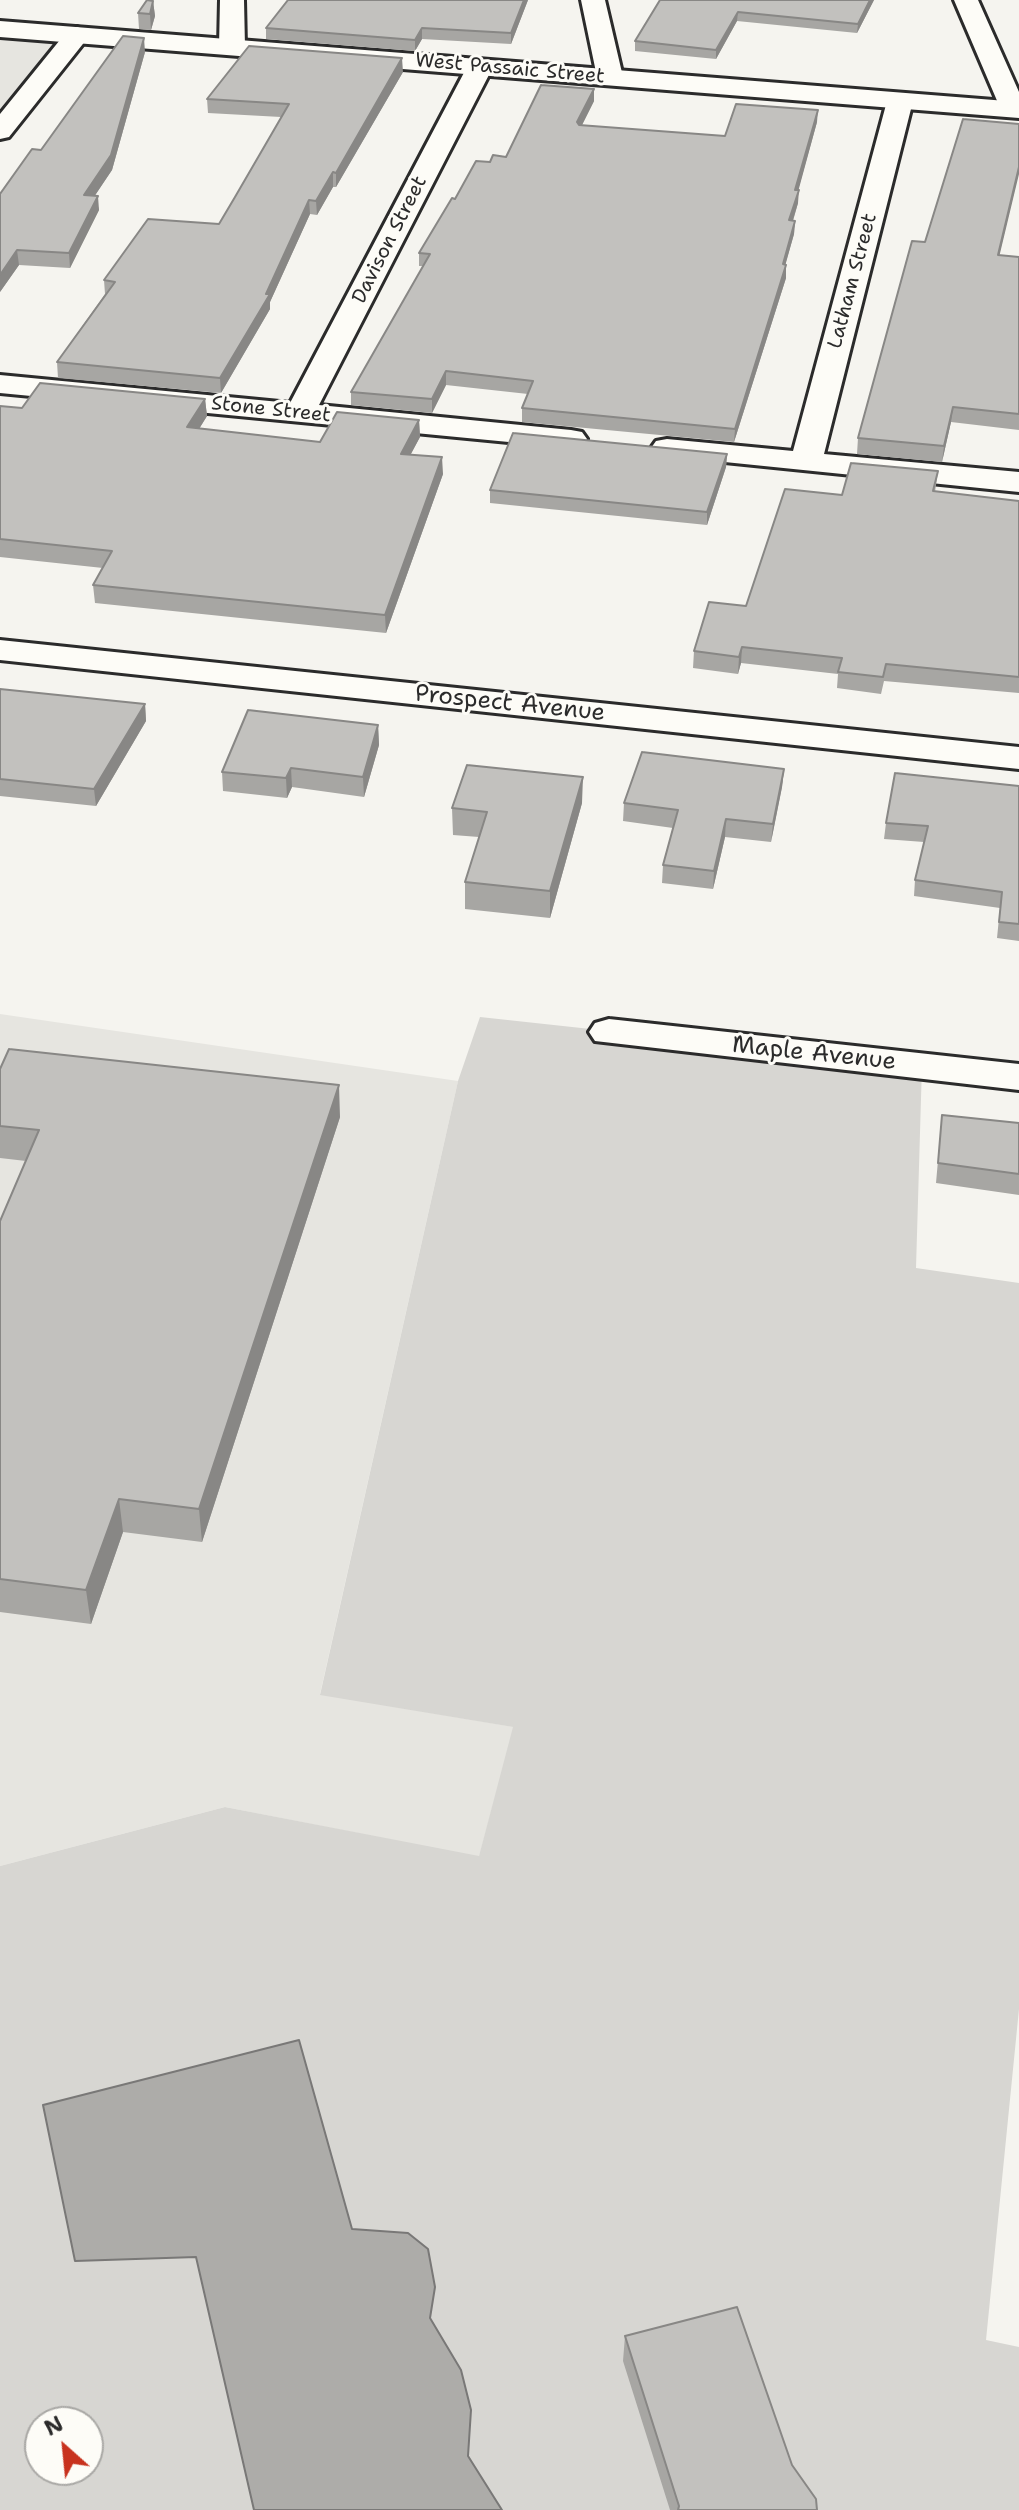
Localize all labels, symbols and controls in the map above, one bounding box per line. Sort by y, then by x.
street label: West Passaic Street [414,49,606,89]
street label: Davison Street [348,172,432,308]
street label: Latham Street [823,211,883,351]
street label: Stone Street [210,392,332,428]
street label: Prospect Avenue [414,680,606,728]
street label: Maple Avenue [731,1031,897,1077]
north arrow [24,2406,104,2486]
text: N [39,2409,68,2443]

